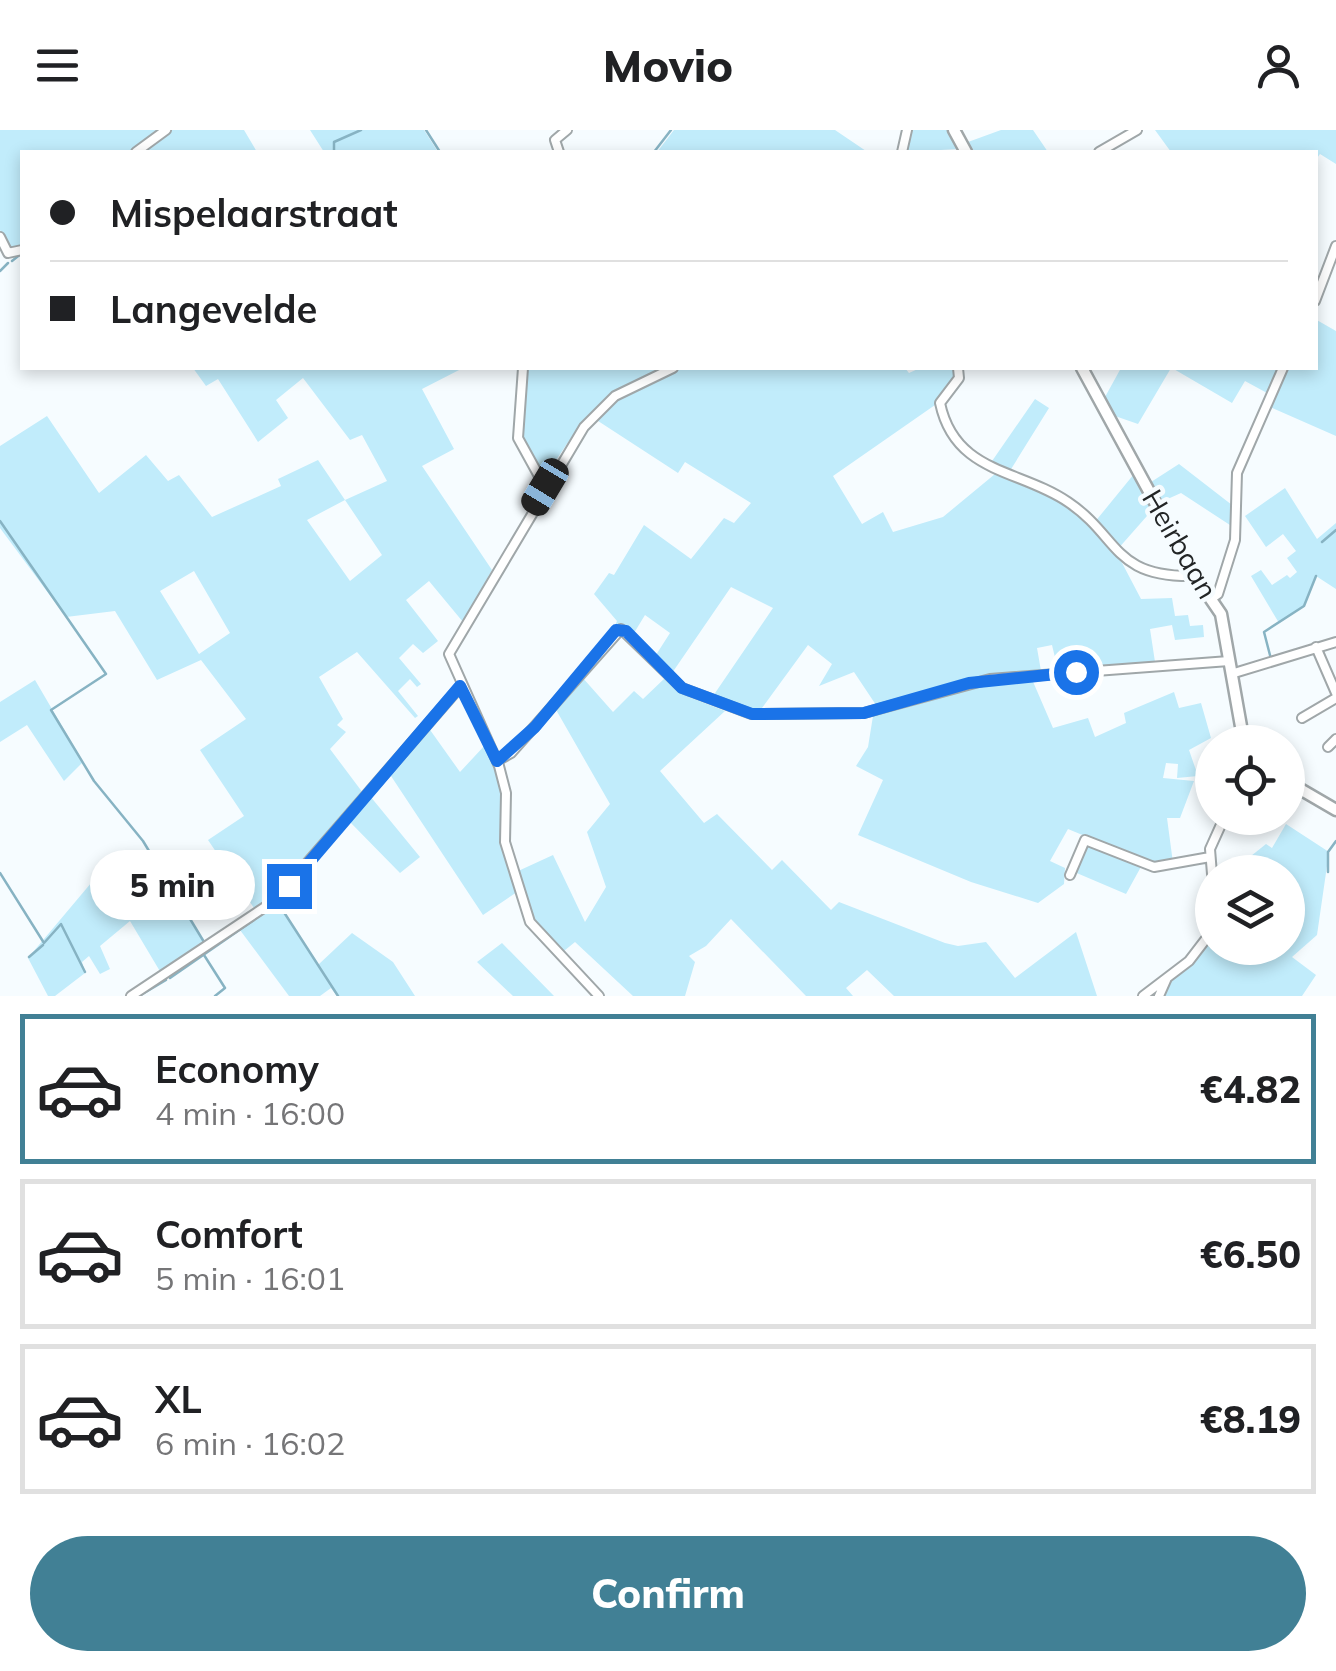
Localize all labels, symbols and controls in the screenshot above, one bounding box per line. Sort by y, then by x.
text: Movio [603,37,733,93]
icon: menu [30,38,85,93]
icon: person [1251,38,1306,93]
text: Mispelaarstraat [110,189,398,237]
text: Langevelde [110,285,317,333]
car [517,454,573,520]
street label: Heirbaan [1135,483,1226,605]
route start [1054,650,1099,695]
map controls [1195,725,1305,965]
button: locate [1195,725,1305,835]
callout: 5 min [89,851,254,921]
button: layers [1195,855,1305,965]
route end [267,864,312,909]
text: 5 min [130,865,215,905]
icon: car [35,1044,125,1134]
text: Economy [155,1045,319,1093]
text: €4.82 [1200,1065,1301,1113]
text: 4 min · 16:00 [155,1093,345,1133]
icon: car [35,1209,125,1299]
text: Comfort [155,1210,303,1258]
text: €6.50 [1200,1230,1301,1278]
text: 5 min · 16:01 [155,1258,345,1298]
icon: car [35,1374,125,1464]
text: XL [155,1375,202,1423]
text: €8.19 [1200,1395,1301,1443]
text: 6 min · 16:02 [155,1423,345,1463]
button: Confirm [30,1536,1306,1651]

